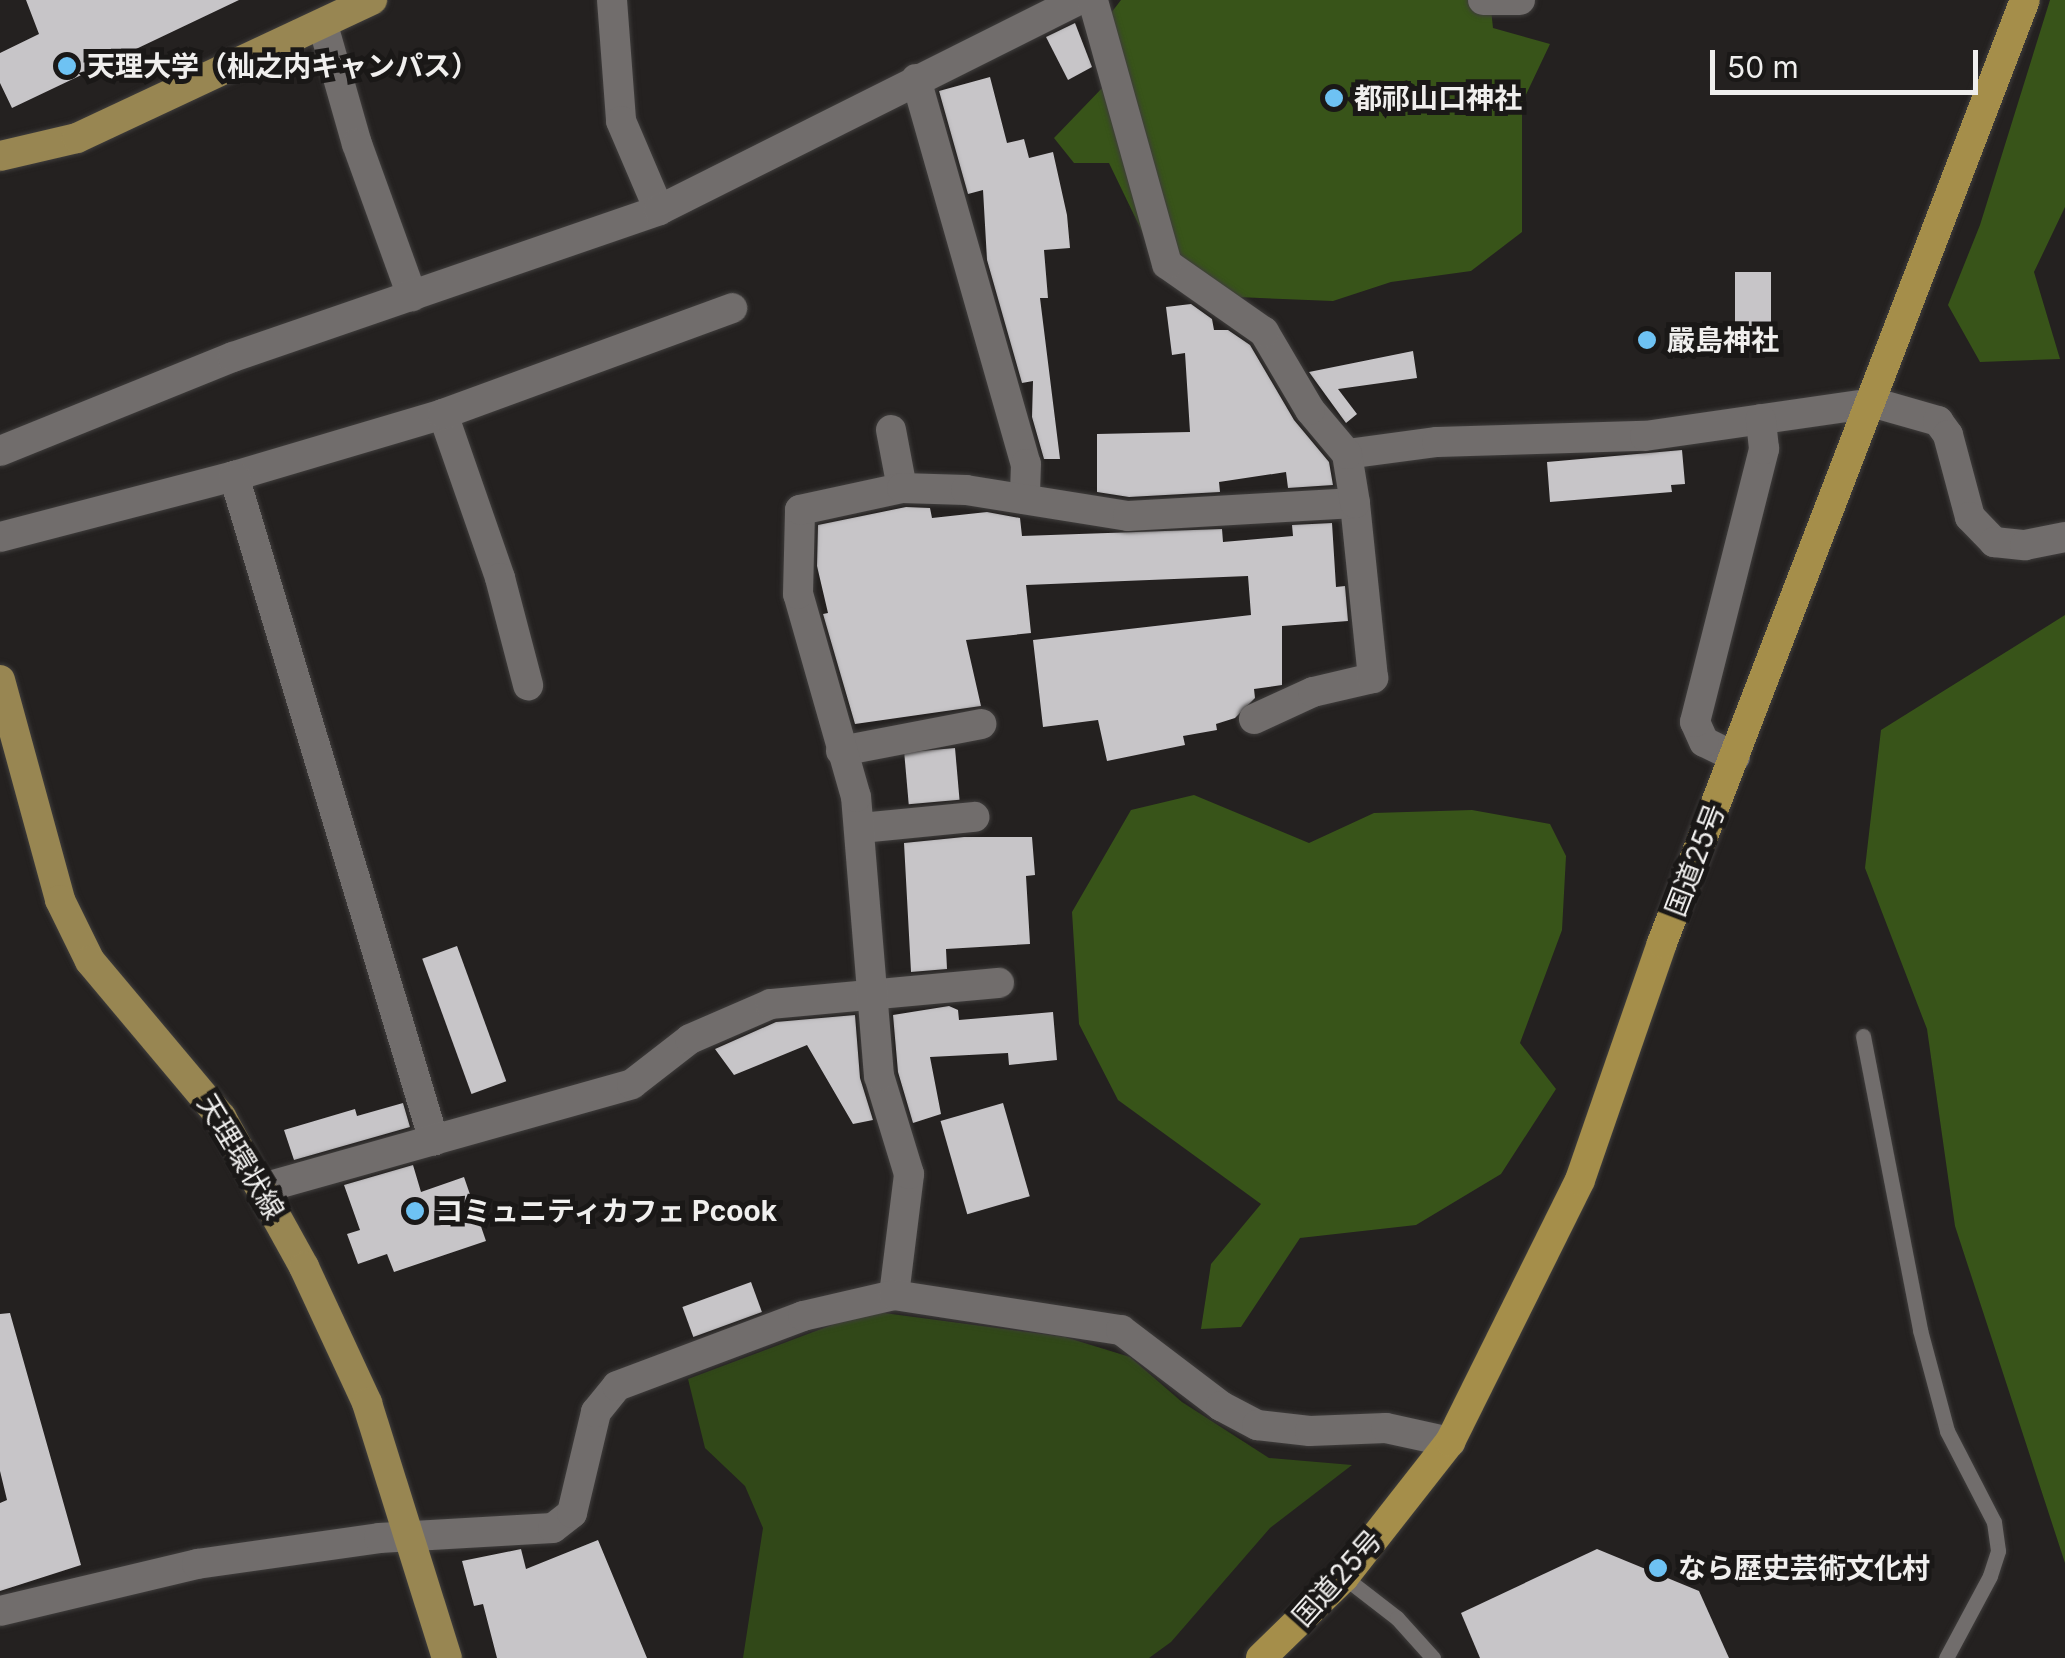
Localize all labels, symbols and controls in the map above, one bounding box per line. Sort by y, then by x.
scale bar [1715,30,1982,92]
place label: 天理大学（杣之内キャンパス） [87,49,479,83]
text: 50 m [1727,49,1799,85]
marker: 天理大学（杣之内キャンパス） [56,55,78,77]
place label: 都祁山口神社 [1354,81,1522,115]
marker: 都祁山口神社 [1323,87,1345,109]
place label: 嚴島神社 [1667,323,1779,357]
marker: 嚴島神社 [1636,329,1658,351]
street label: 国道25号 [1658,799,1732,921]
street label: 天理環状線 [191,1088,291,1226]
place label: コミュニティカフェ Pcook [435,1194,779,1228]
marker: コミュニティカフェ Pcook [404,1200,426,1222]
street label: 国道25号 [1285,1523,1389,1633]
place label: なら歴史芸術文化村 [1678,1551,1930,1585]
marker: なら歴史芸術文化村 [1647,1557,1669,1579]

